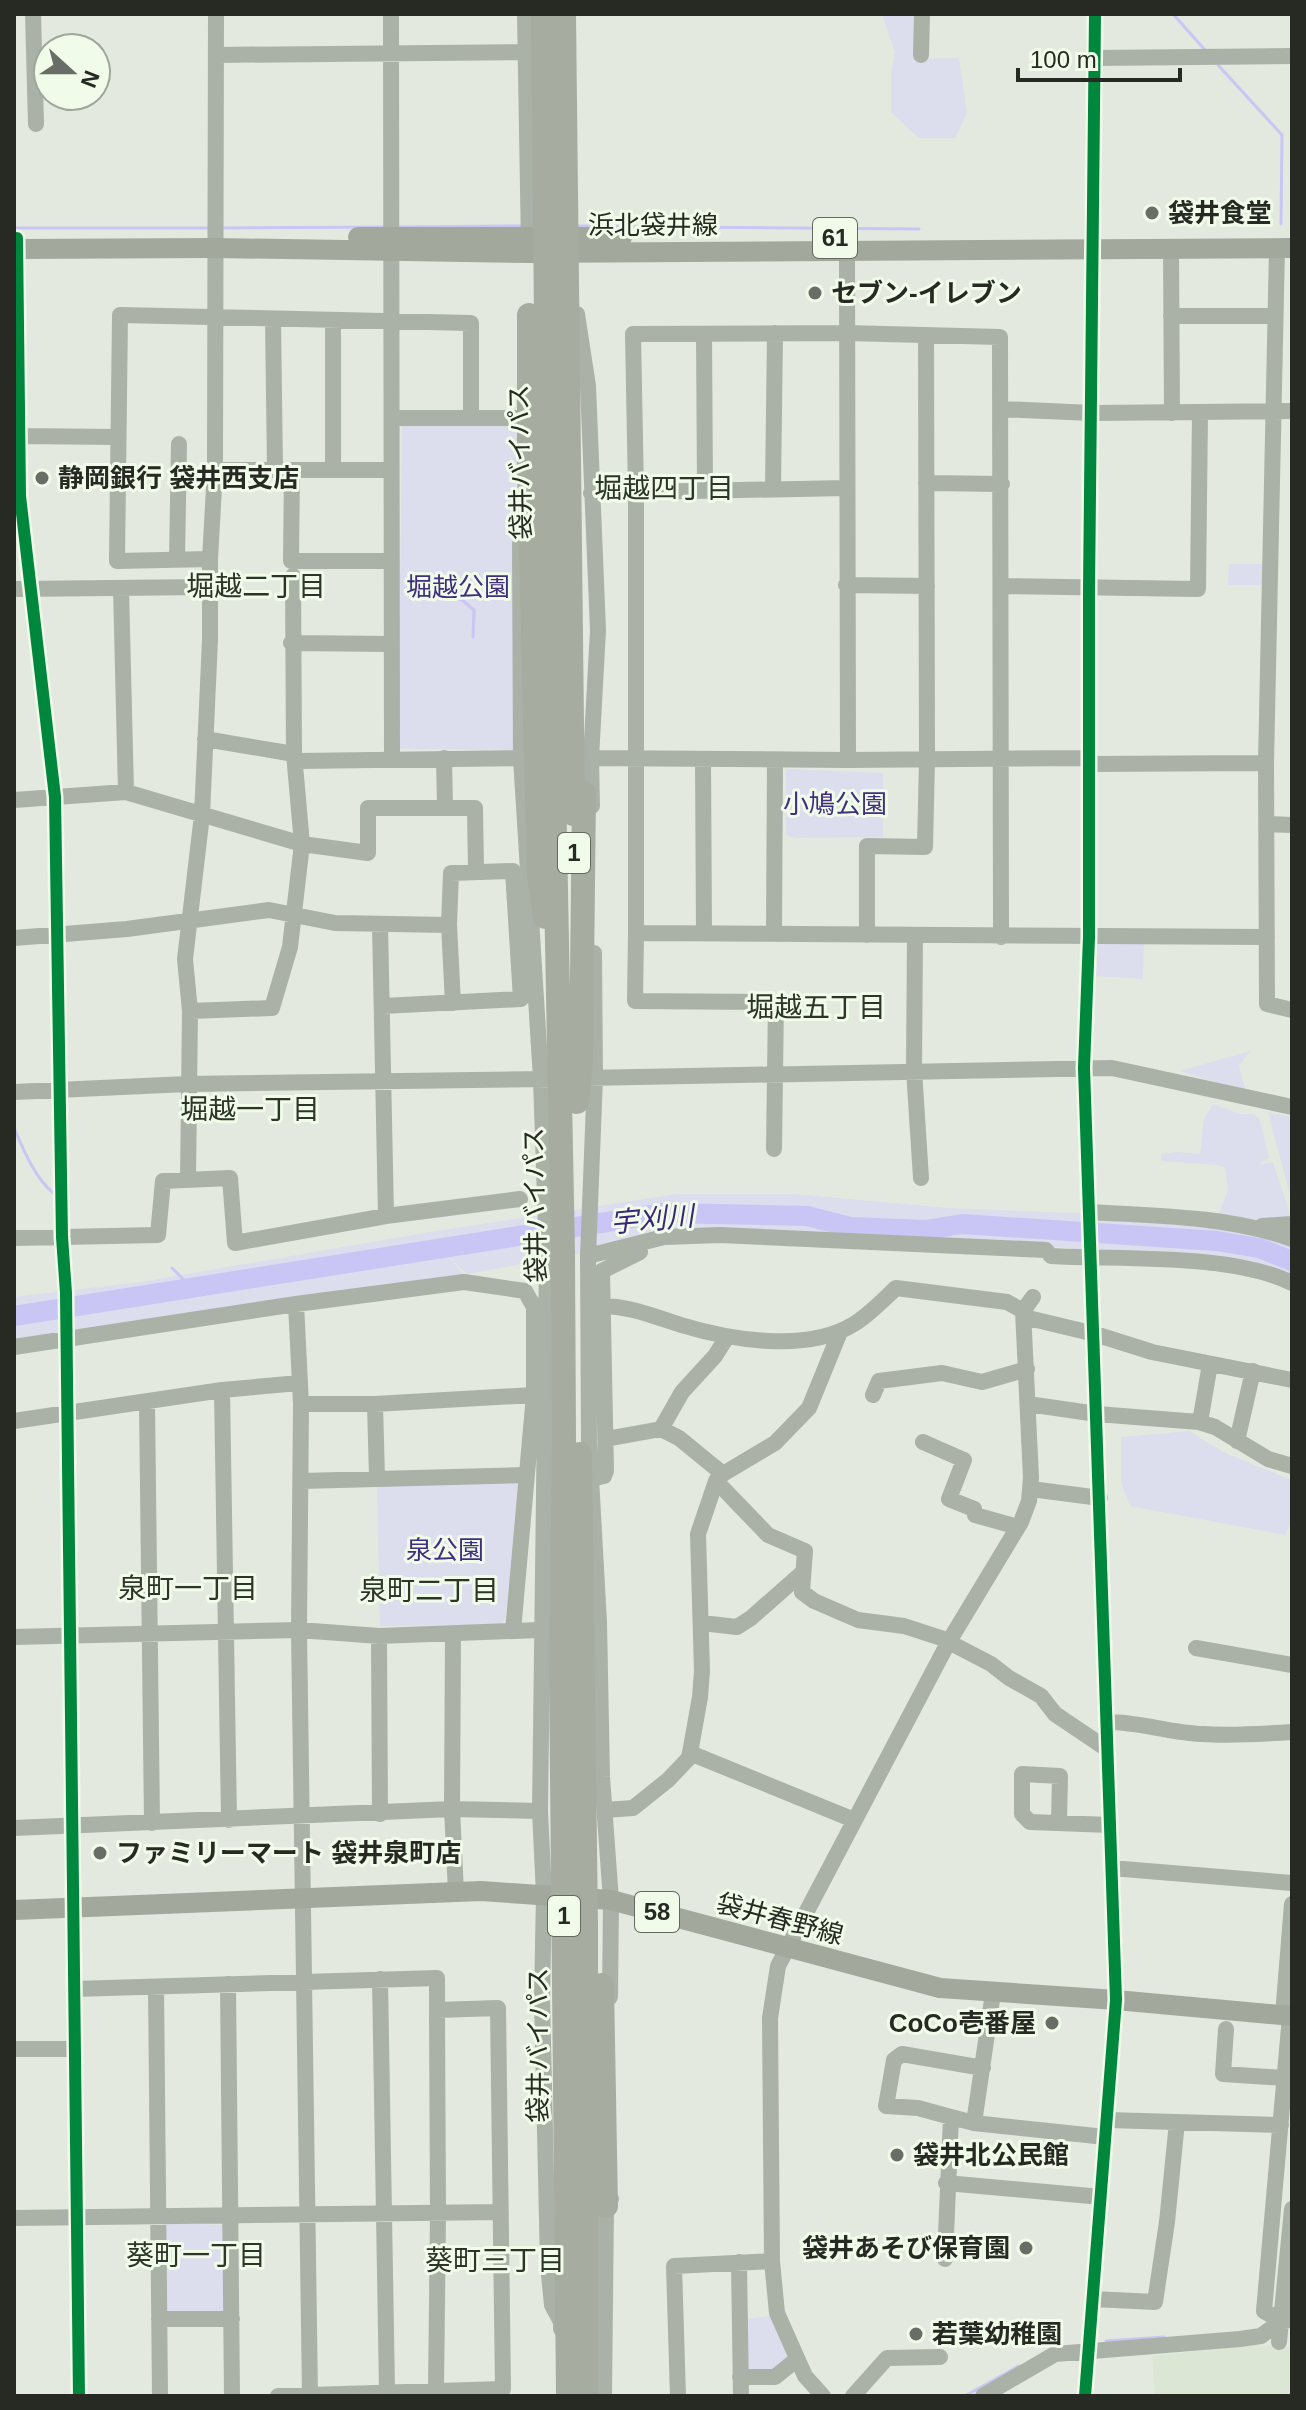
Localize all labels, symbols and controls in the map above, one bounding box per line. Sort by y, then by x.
north arrow [32,32,112,112]
scale bar [1018,32,1180,82]
text: 100 m [1030,46,1097,73]
text: N [76,67,105,91]
place label: 袋井食堂 [1168,198,1272,228]
marker: 袋井食堂 [1143,204,1161,222]
street label: 浜北袋井線 [588,210,718,240]
road number: 61 [813,218,857,258]
place label: セブン-イレブン [831,278,1022,308]
marker: セブン-イレブン [806,284,824,302]
street label: 袋井バイパス [504,384,536,540]
place label: 静岡銀行 袋井西支店 [58,463,299,493]
marker: 静岡銀行 袋井西支店 [33,469,51,487]
district label: 堀越四丁目 [594,473,734,504]
district label: 堀越二丁目 [186,571,326,602]
park label: 堀越公園 [406,572,510,602]
park label: 小鳩公園 [783,789,887,819]
road number: 1 [558,833,590,873]
district label: 堀越五丁目 [746,992,886,1023]
district label: 堀越一丁目 [180,1094,320,1125]
street label: 袋井バイパス [519,1127,551,1283]
water label: 宇刈川 [609,1200,698,1239]
park label: 泉公園 [406,1535,484,1565]
district label: 泉町一丁目 [118,1573,258,1604]
district label: 泉町二丁目 [359,1575,499,1606]
place label: ファミリーマート 袋井泉町店 [116,1838,461,1868]
marker: ファミリーマート 袋井泉町店 [91,1844,109,1862]
street label: 袋井春野線 [713,1888,847,1950]
road number: 58 [635,1892,679,1932]
road number: 1 [548,1896,580,1936]
street label: 袋井バイパス [523,1967,553,2123]
place label: CoCo壱番屋 [889,2008,1036,2038]
marker: CoCo壱番屋 [1043,2014,1061,2032]
place label: 袋井北公民館 [913,2140,1069,2170]
marker: 袋井北公民館 [888,2146,906,2164]
place label: 袋井あそび保育園 [802,2233,1010,2263]
marker: 袋井あそび保育園 [1017,2239,1035,2257]
district label: 葵町一丁目 [126,2240,266,2271]
district label: 葵町三丁目 [425,2245,565,2276]
place label: 若葉幼稚園 [932,2319,1062,2349]
marker: 若葉幼稚園 [907,2325,925,2343]

